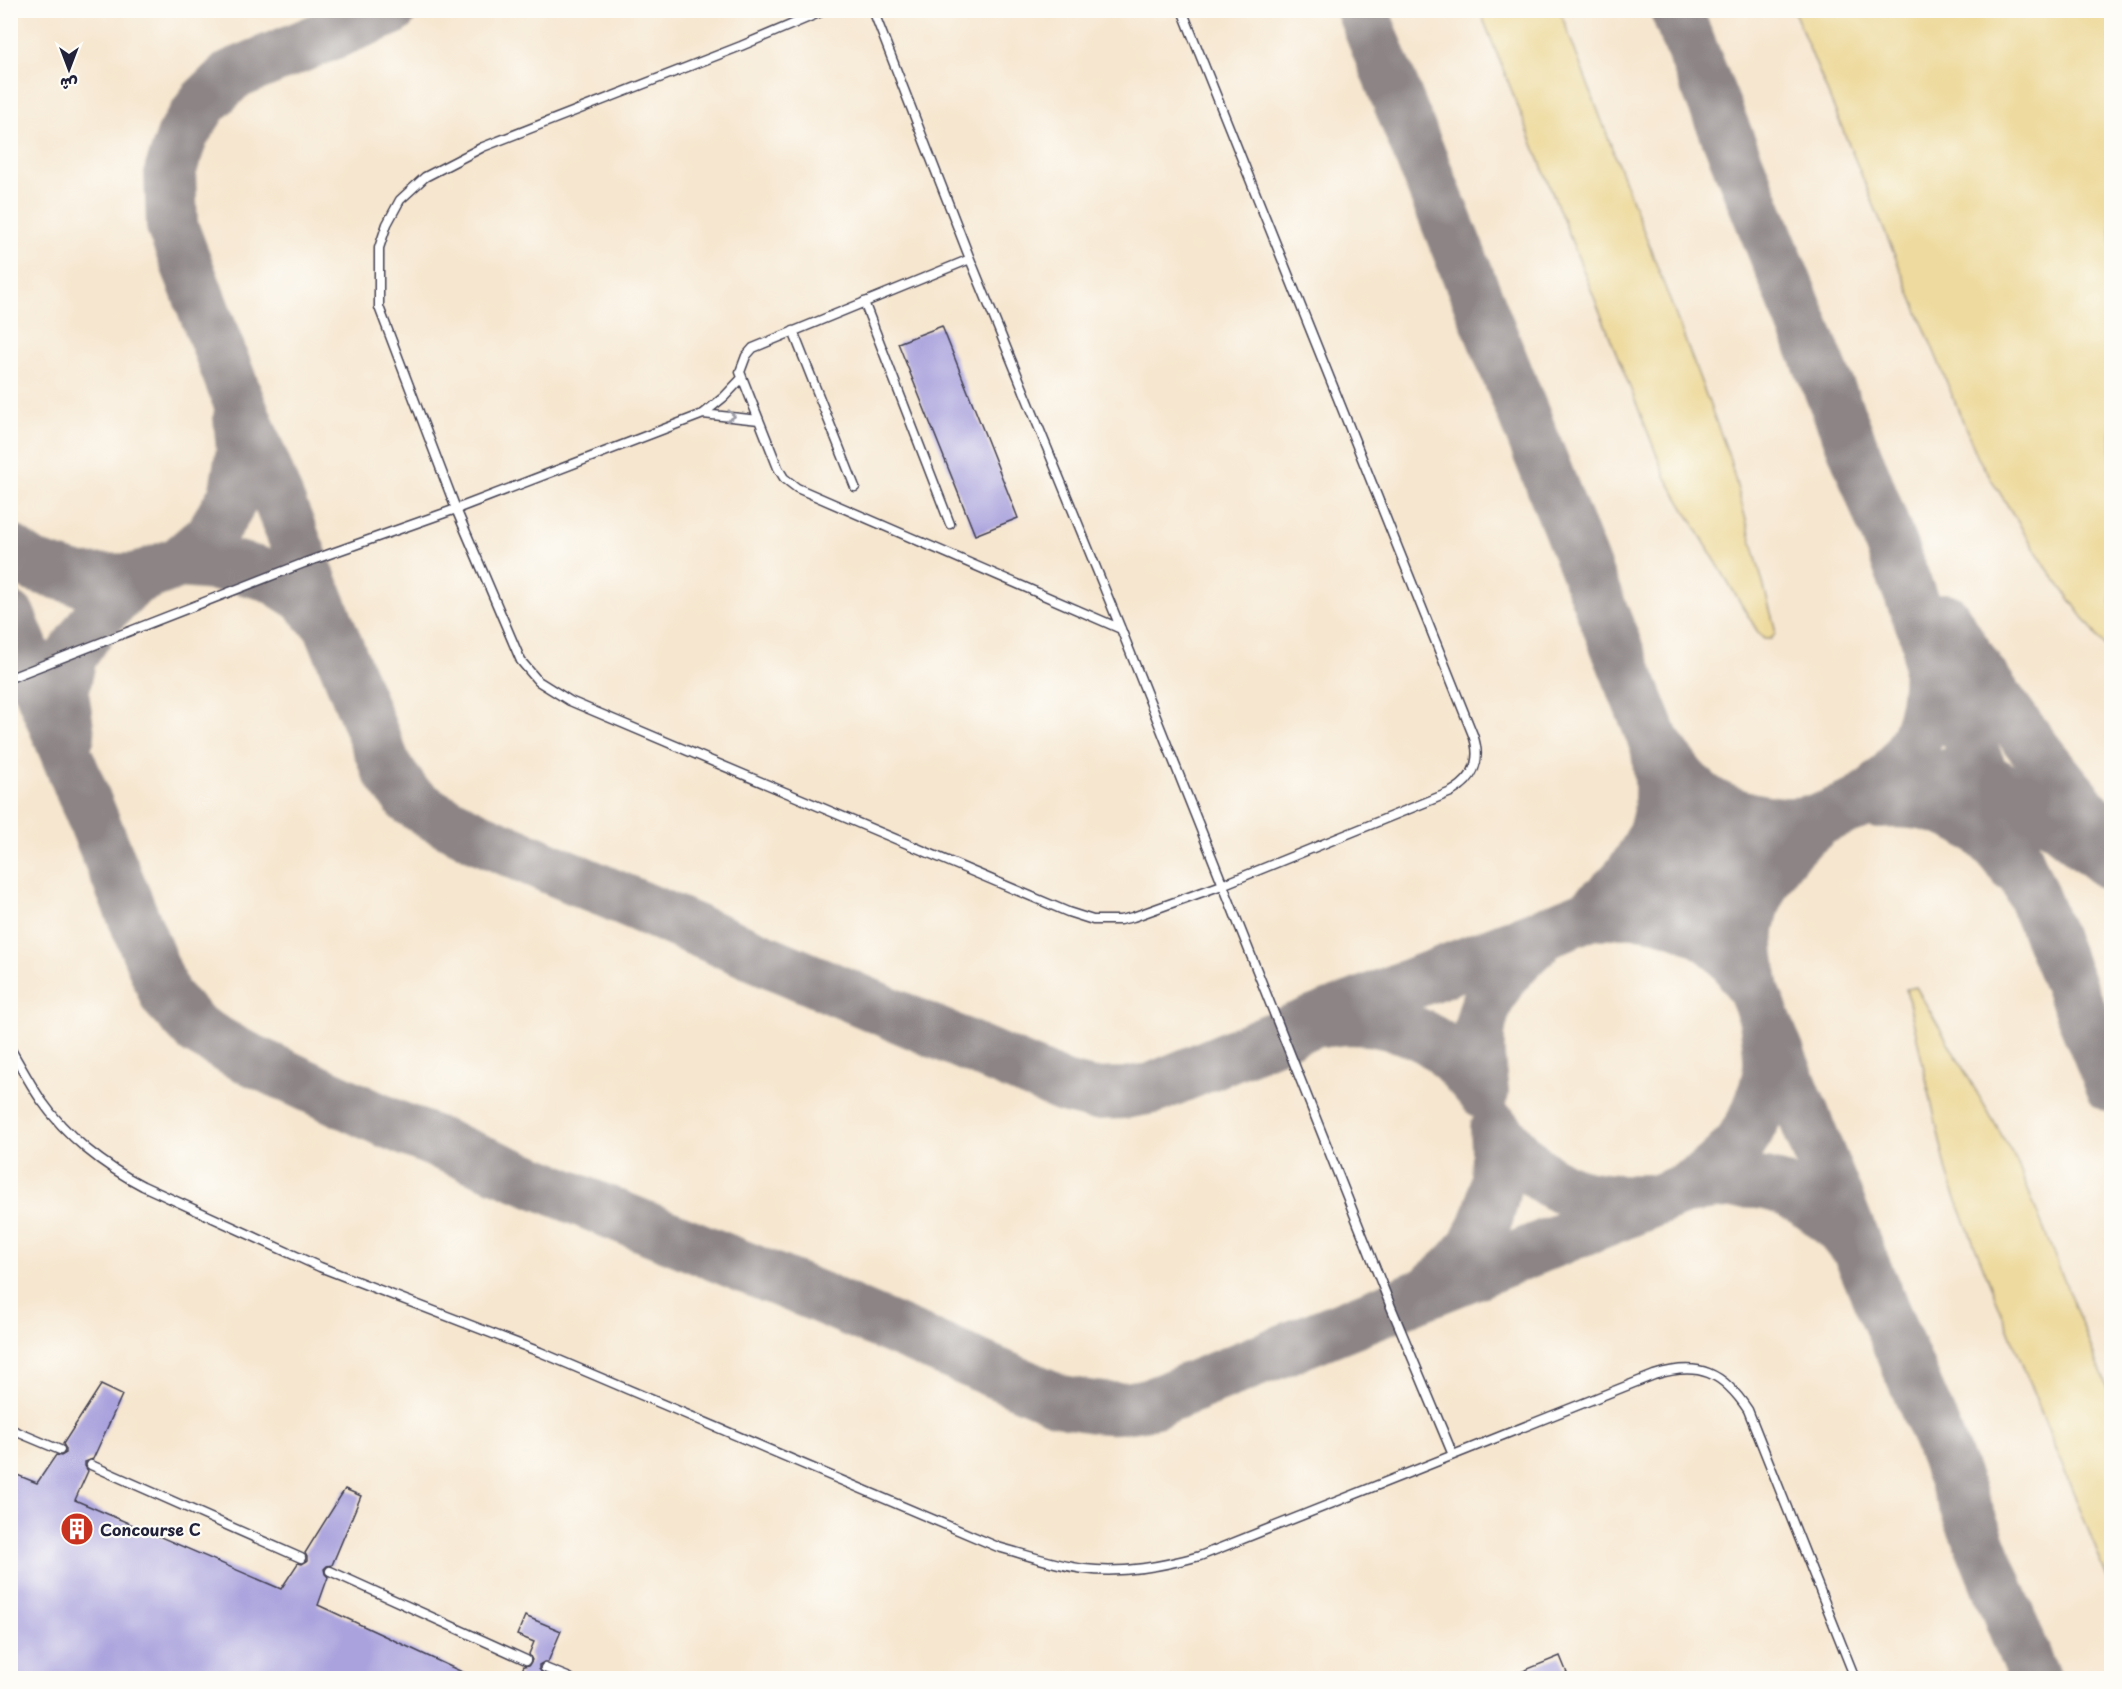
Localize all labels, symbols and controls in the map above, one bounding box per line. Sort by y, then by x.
north arrow [39,39,99,99]
text: ش [60,73,78,97]
one-way arrow [726,409,736,421]
building icon: Concourse C [59,1511,95,1547]
place label: Concourse C [100,1517,201,1541]

